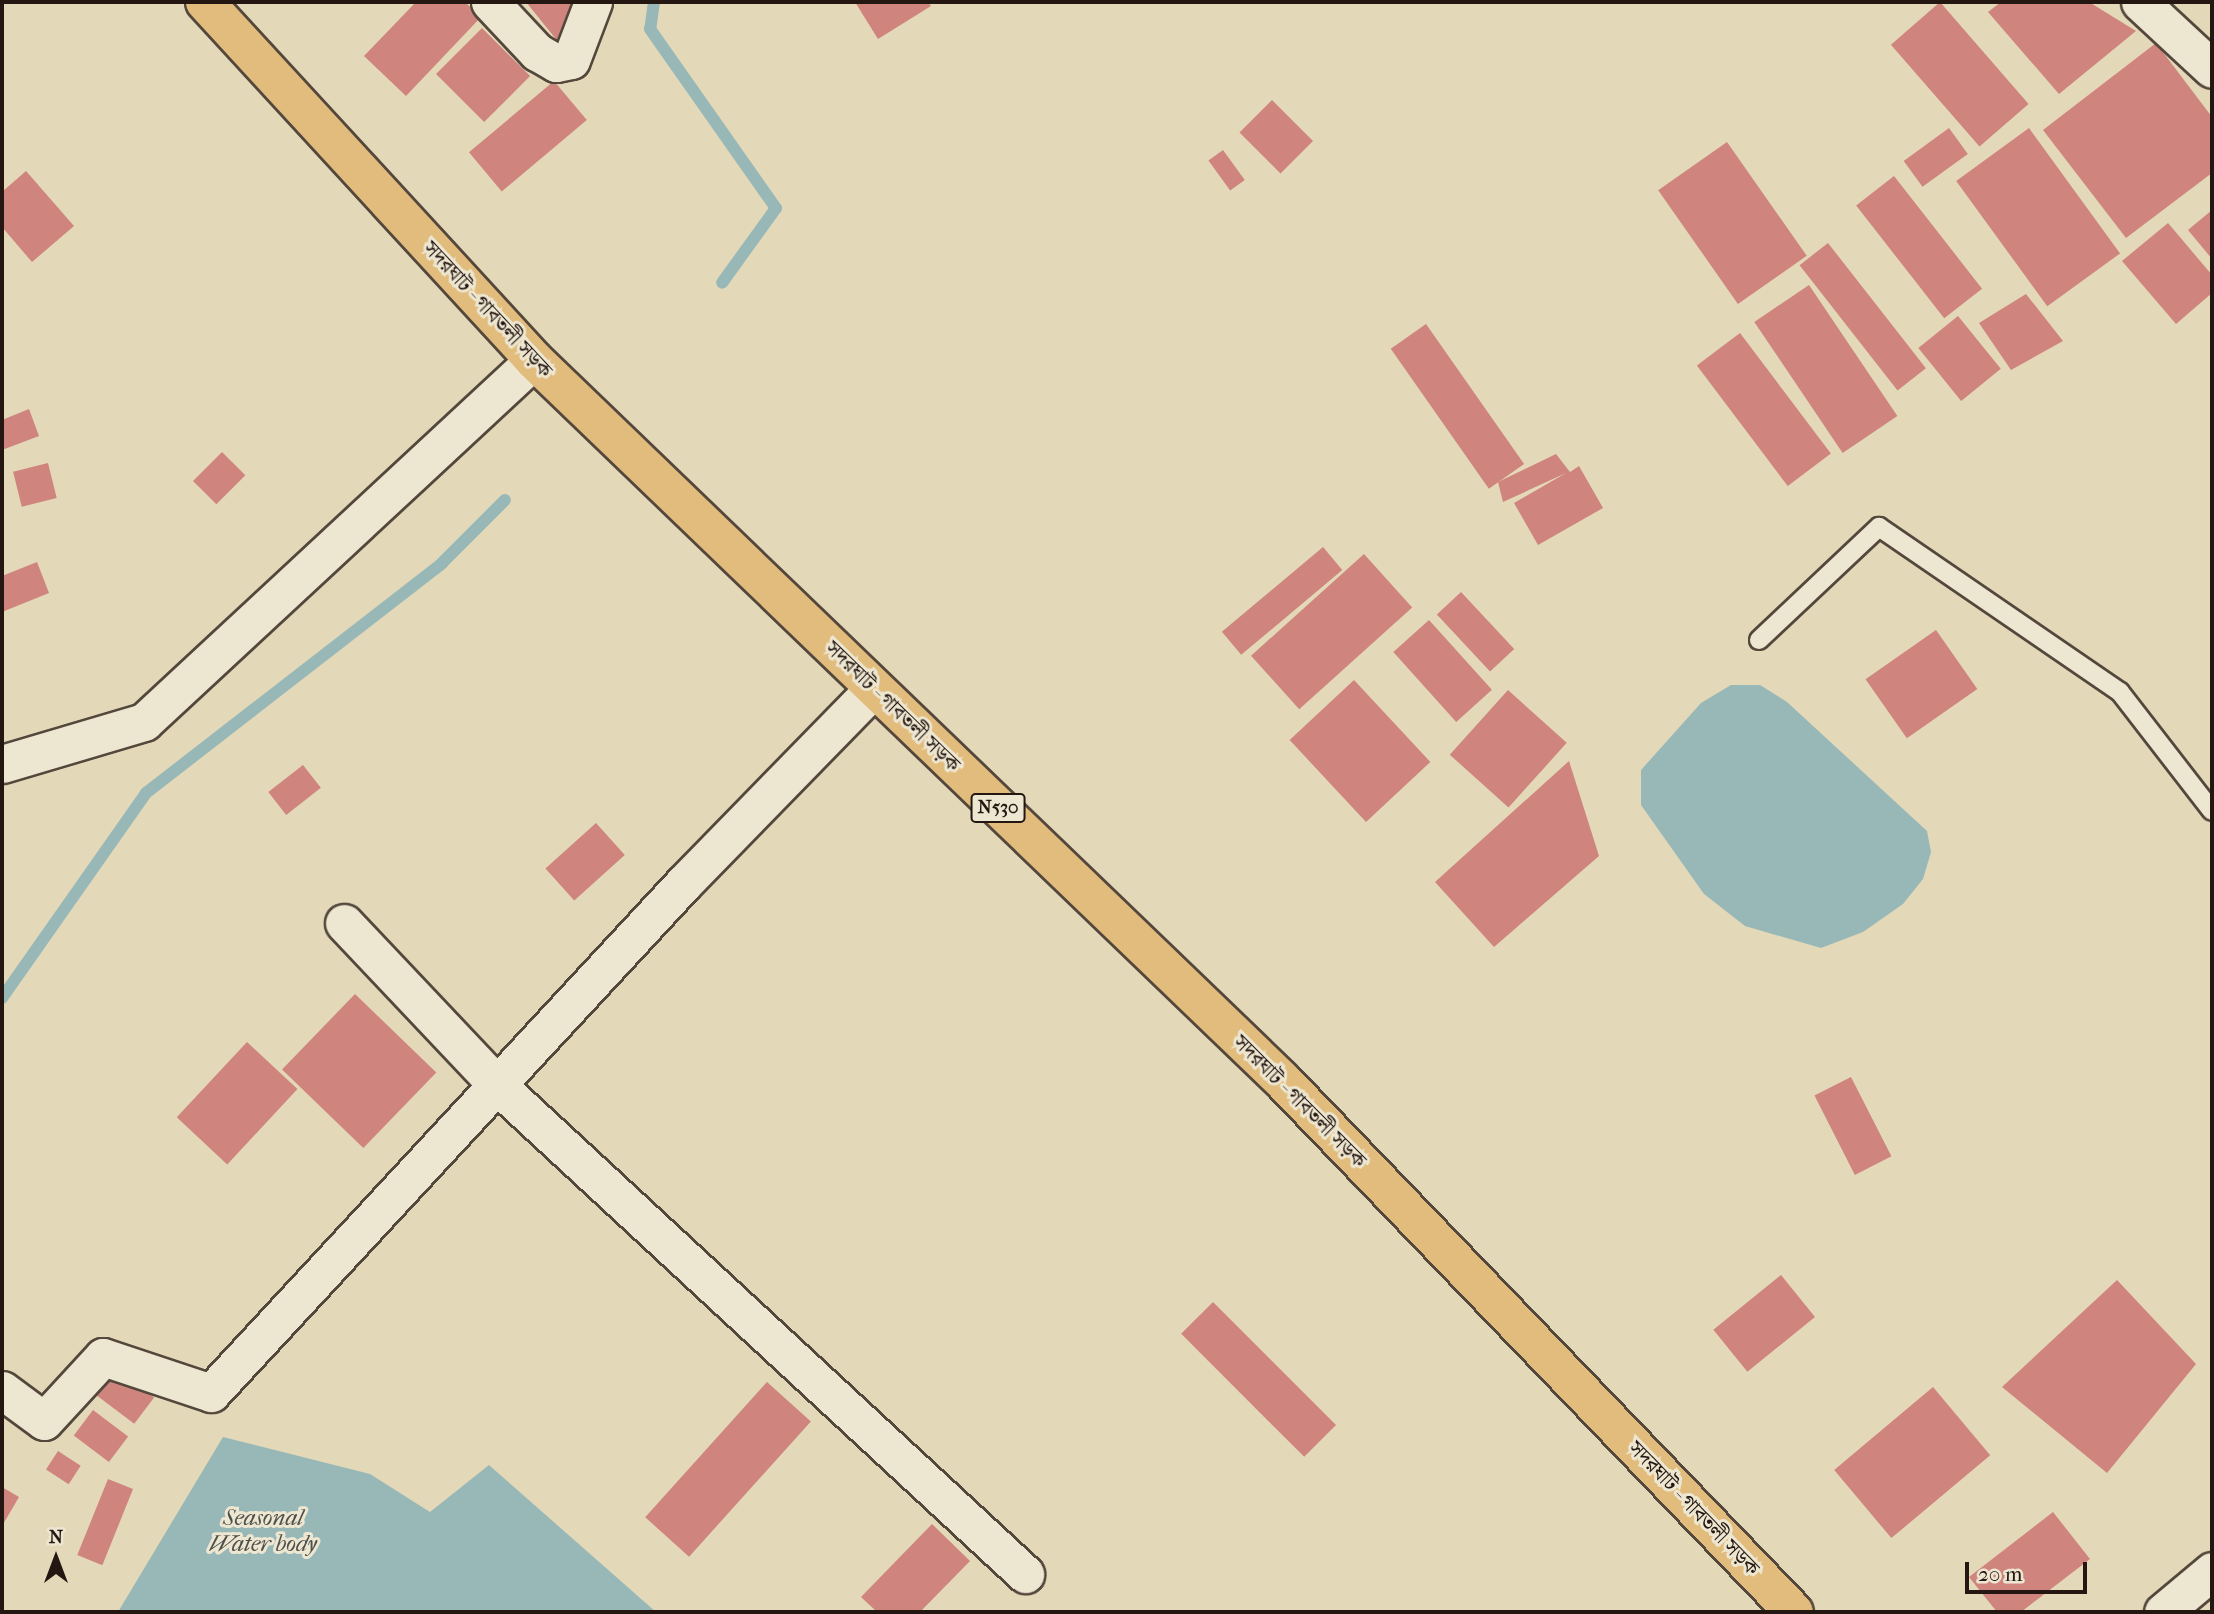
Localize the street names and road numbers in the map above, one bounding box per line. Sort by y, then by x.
street label: সদরঘাট - গাবতলী সড়ক [418,235,558,383]
street label: সদরঘাট - গাবতলী সড়ক [820,635,966,777]
road number: N530 [970,792,1026,824]
street label: সদরঘাট - গাবতলী সড়ক [1228,1029,1372,1173]
street label: সদরঘাট - গাবতলী সড়ক [1623,1435,1765,1581]

